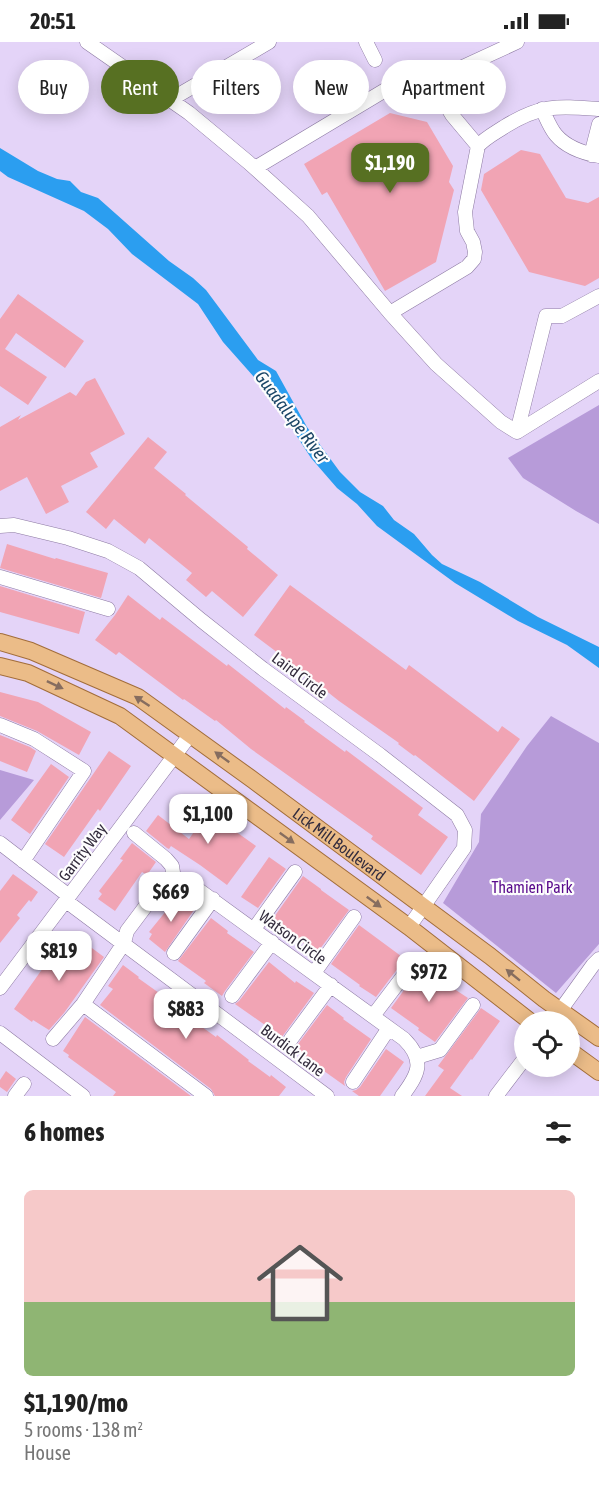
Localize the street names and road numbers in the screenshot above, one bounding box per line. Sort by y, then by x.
street label: Laird Circle [269,648,331,702]
street label: Lick Mill Boulevard [290,804,389,884]
street label: Garrity Way [54,819,111,885]
street label: Watson Circle [256,906,330,968]
street label: Burdick Lane [258,1020,328,1080]

